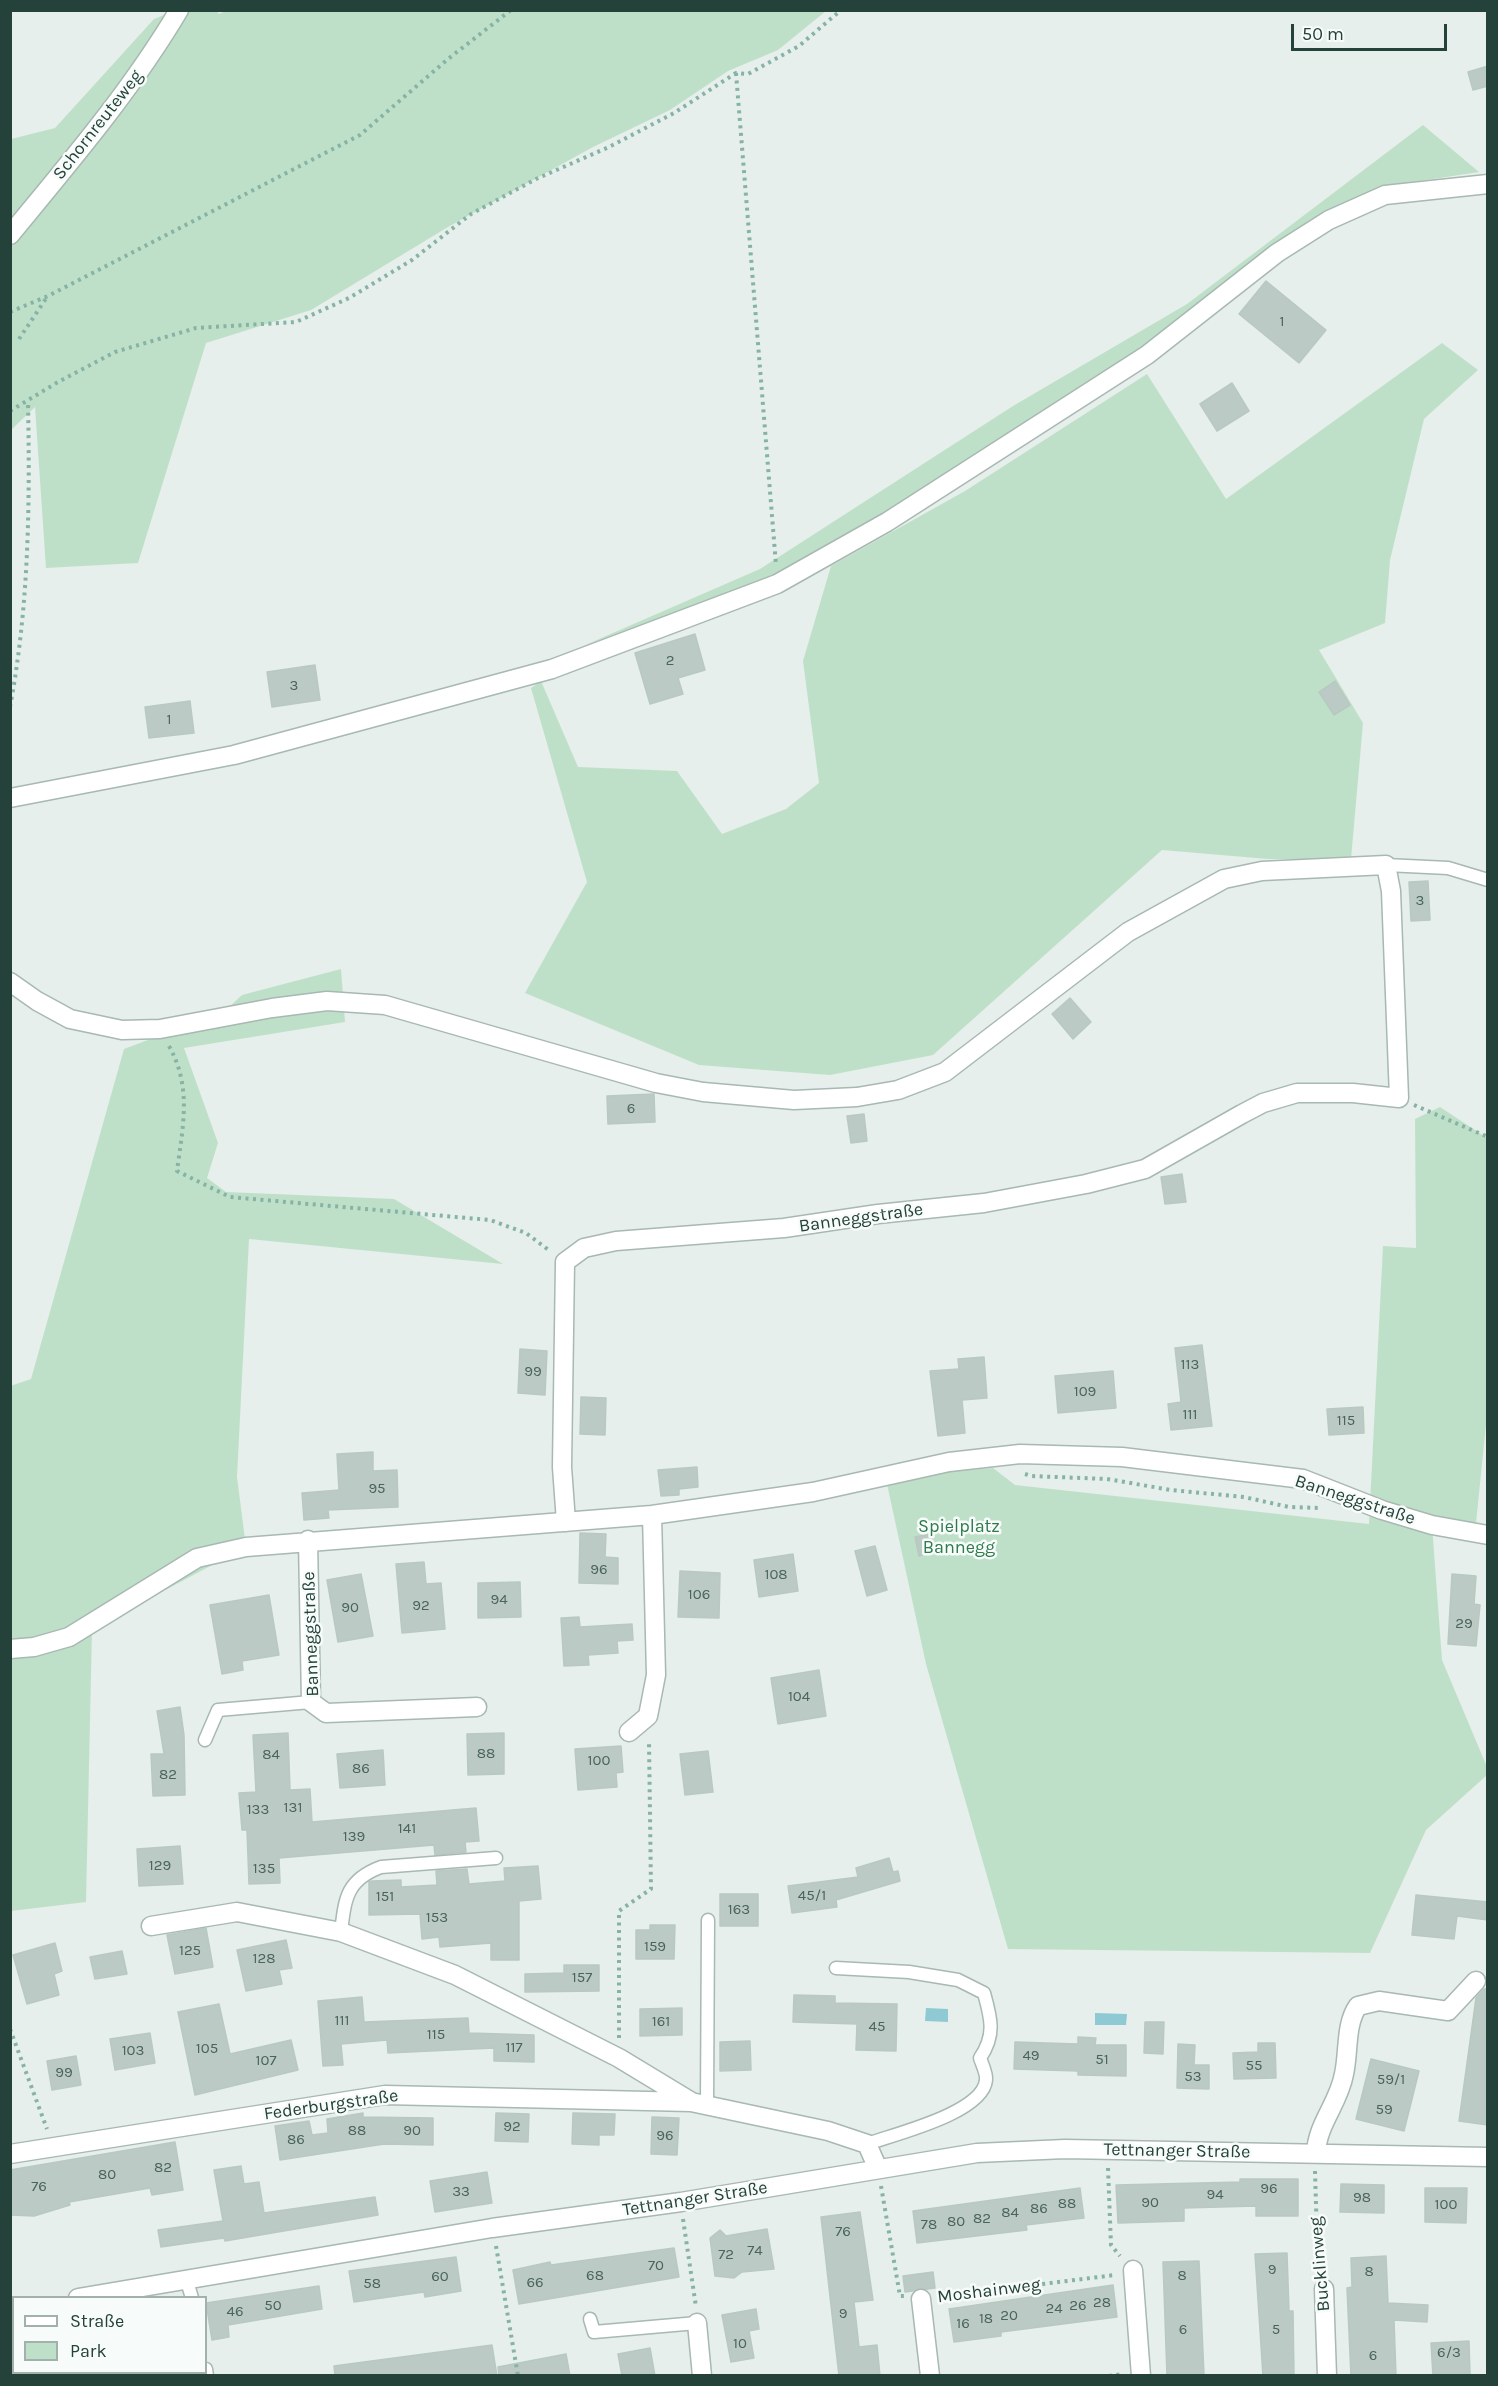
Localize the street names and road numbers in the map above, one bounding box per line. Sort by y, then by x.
street label: Schornreuteweg [48,66,148,184]
street label: Banneggstraße [797,1199,925,1237]
street label: Banneggstraße [1292,1470,1418,1530]
street label: Banneggstraße [298,1571,324,1697]
street label: Federburgstraße [262,2085,400,2125]
street label: Tettnanger Straße [1104,2139,1250,2163]
street label: Tettnanger Straße [621,2177,769,2221]
street label: Bucklinweg [1305,2216,1335,2312]
street label: Moshainweg [936,2274,1042,2308]

